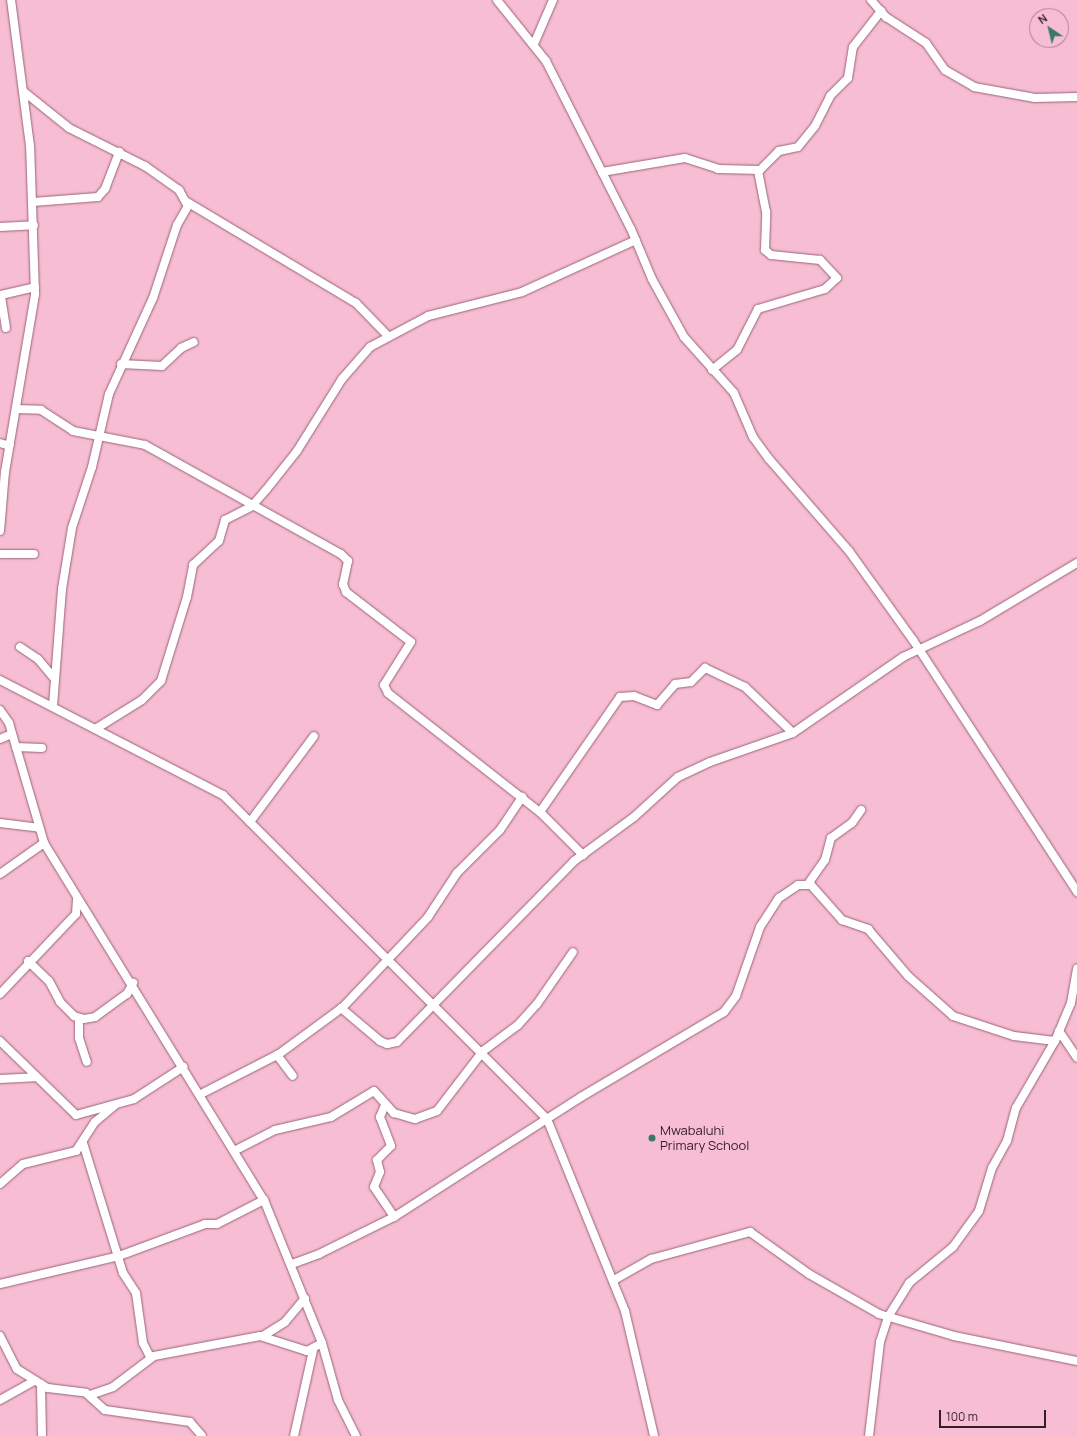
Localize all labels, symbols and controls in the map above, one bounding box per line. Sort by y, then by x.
north arrow [1029,8,1069,48]
text: N [1035,10,1050,27]
place label: Mwabaluhi Primary School [660,1123,749,1154]
marker: Mwabaluhi Primary School [647,1133,657,1143]
scale bar [941,1402,1048,1428]
text: 100 m [946,1408,978,1425]

